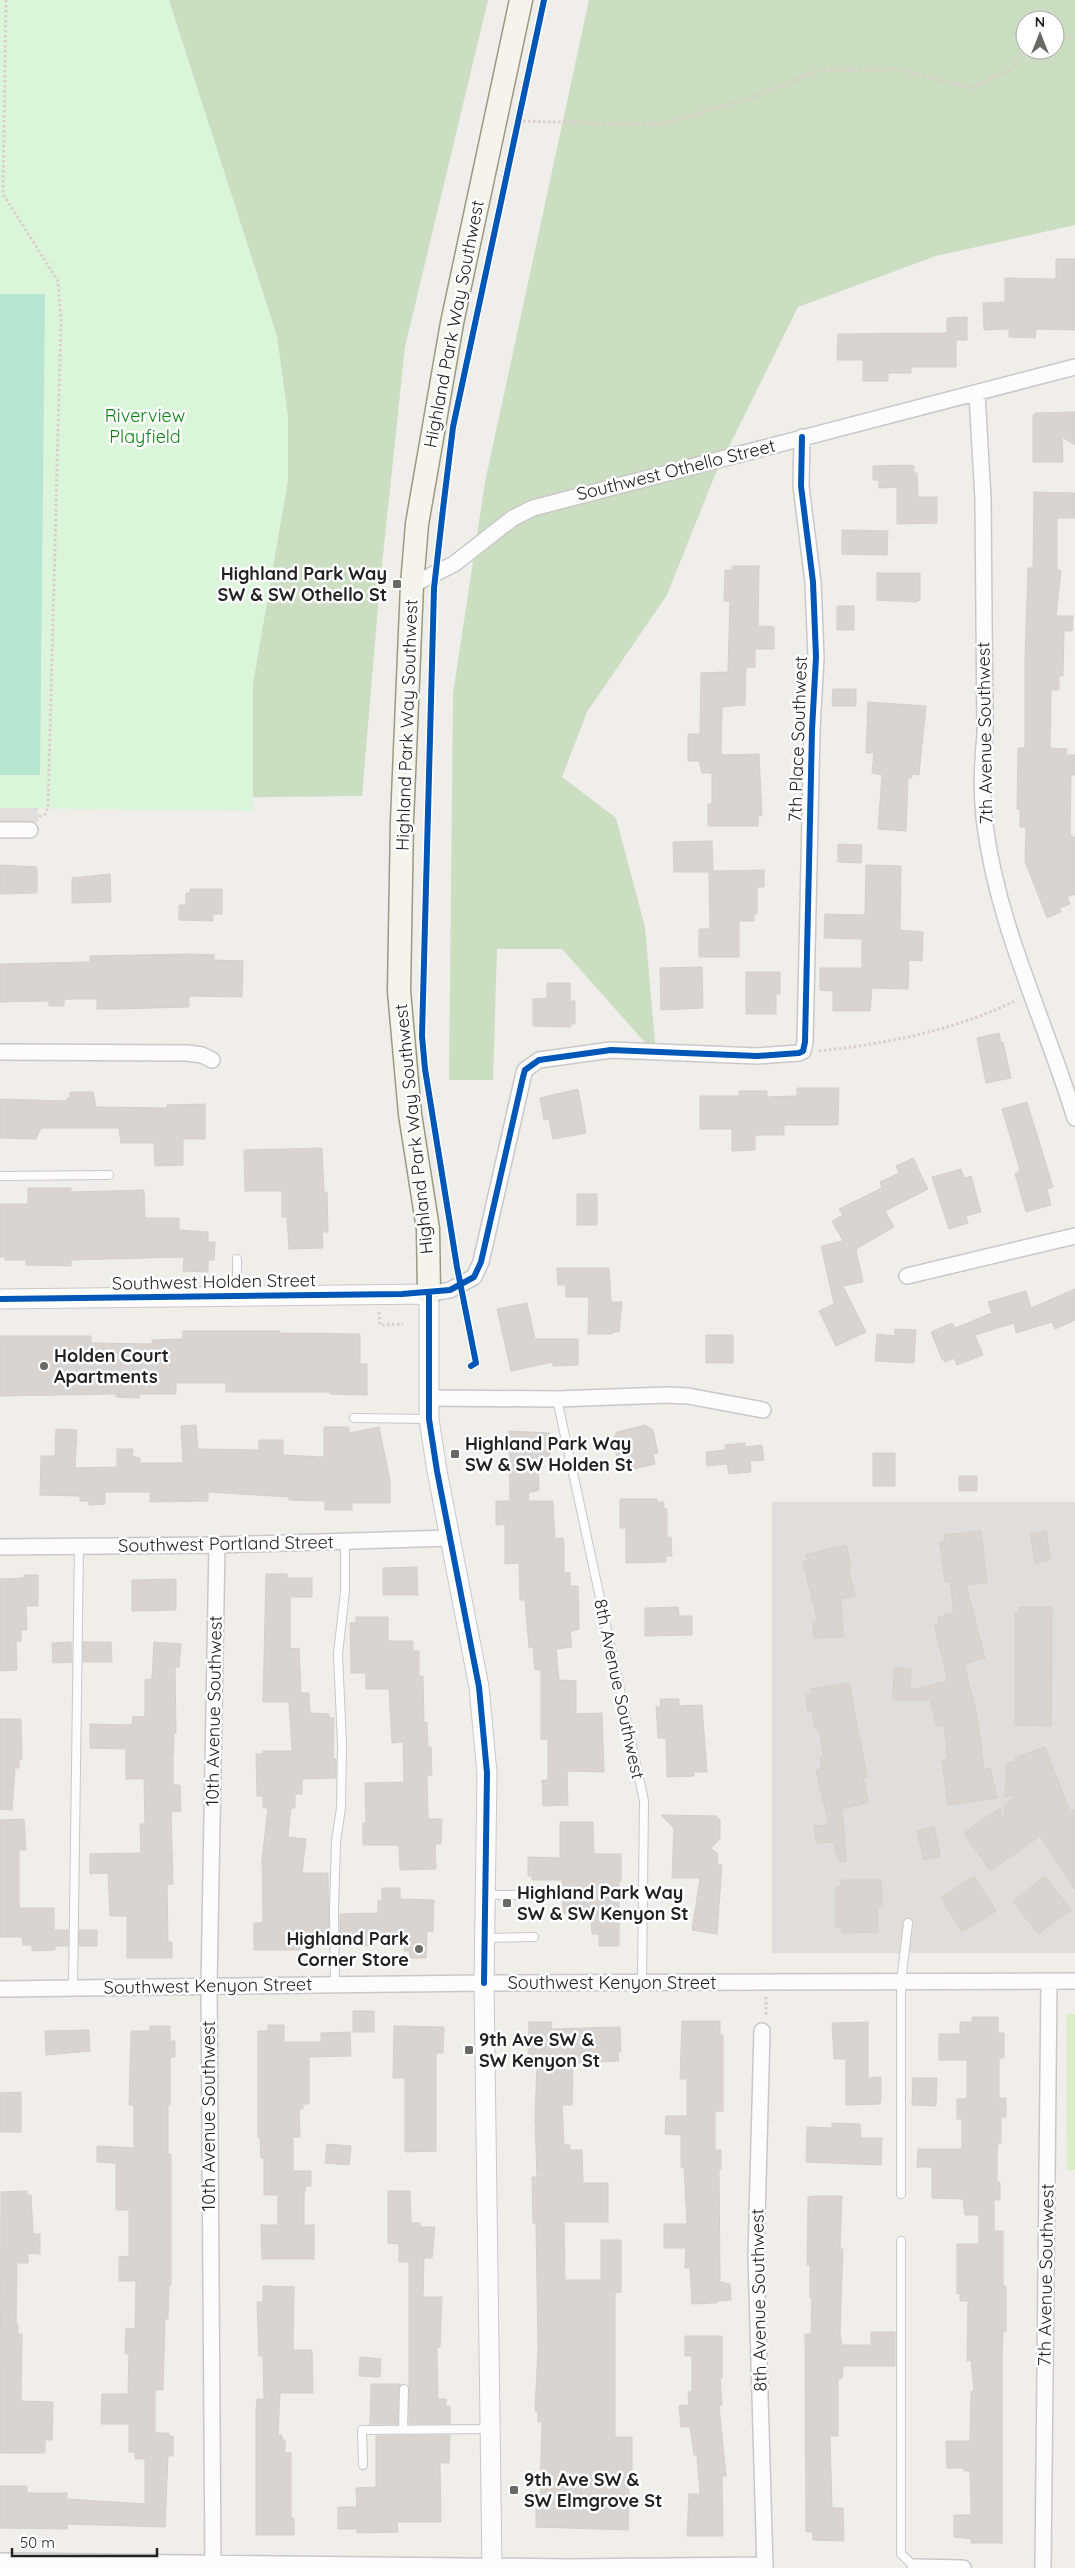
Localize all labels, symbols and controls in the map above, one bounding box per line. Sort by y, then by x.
north arrow [1015,10,1065,60]
text: N [1035,13,1045,31]
street label: Highland Park Way Southwest [418,198,489,450]
park label: Riverview Playfield [105,404,185,448]
street label: Southwest Othello Street [574,434,778,505]
place label: Highland Park Way SW & SW Othello St [218,562,387,606]
marker: Highland Park Way SW & SW Othello St [391,578,403,590]
street label: Highland Park Way Southwest [391,599,422,851]
street label: 7th Avenue Southwest [971,641,998,825]
street label: 7th Place Southwest [783,655,812,823]
street label: Highland Park Way Southwest [389,1003,438,1255]
street label: Southwest Holden Street [112,1268,316,1295]
place label: Holden Court Apartments [54,1344,169,1388]
marker: Holden Court Apartments [38,1360,50,1372]
place label: Highland Park Way SW & SW Holden St [465,1432,633,1476]
marker: Highland Park Way SW & SW Holden St [449,1448,461,1460]
street label: Southwest Portland Street [118,1530,334,1557]
street label: 8th Avenue Southwest [589,1597,650,1781]
street label: 10th Avenue Southwest [200,1615,227,1807]
place label: Highland Park Way SW & SW Kenyon St [517,1881,689,1925]
marker: Highland Park Way SW & SW Kenyon St [501,1897,513,1909]
place label: Highland Park Corner Store [286,1927,409,1971]
marker: Highland Park Corner Store [413,1943,425,1955]
street label: Southwest Kenyon Street [508,1971,716,1994]
street label: Southwest Kenyon Street [104,1972,312,1999]
street label: 10th Avenue Southwest [197,2021,220,2211]
place label: 9th Ave SW & SW Kenyon St [479,2028,600,2072]
marker: 9th Ave SW & SW Kenyon St [463,2044,475,2056]
street label: 7th Avenue Southwest [1032,2183,1059,2367]
street label: 8th Avenue Southwest [745,2208,772,2392]
place label: 9th Ave SW & SW Elmgrove St [524,2468,662,2512]
marker: 9th Ave SW & SW Elmgrove St [508,2484,520,2496]
scale bar [12,2526,158,2558]
text: 50 m [20,2533,55,2552]

